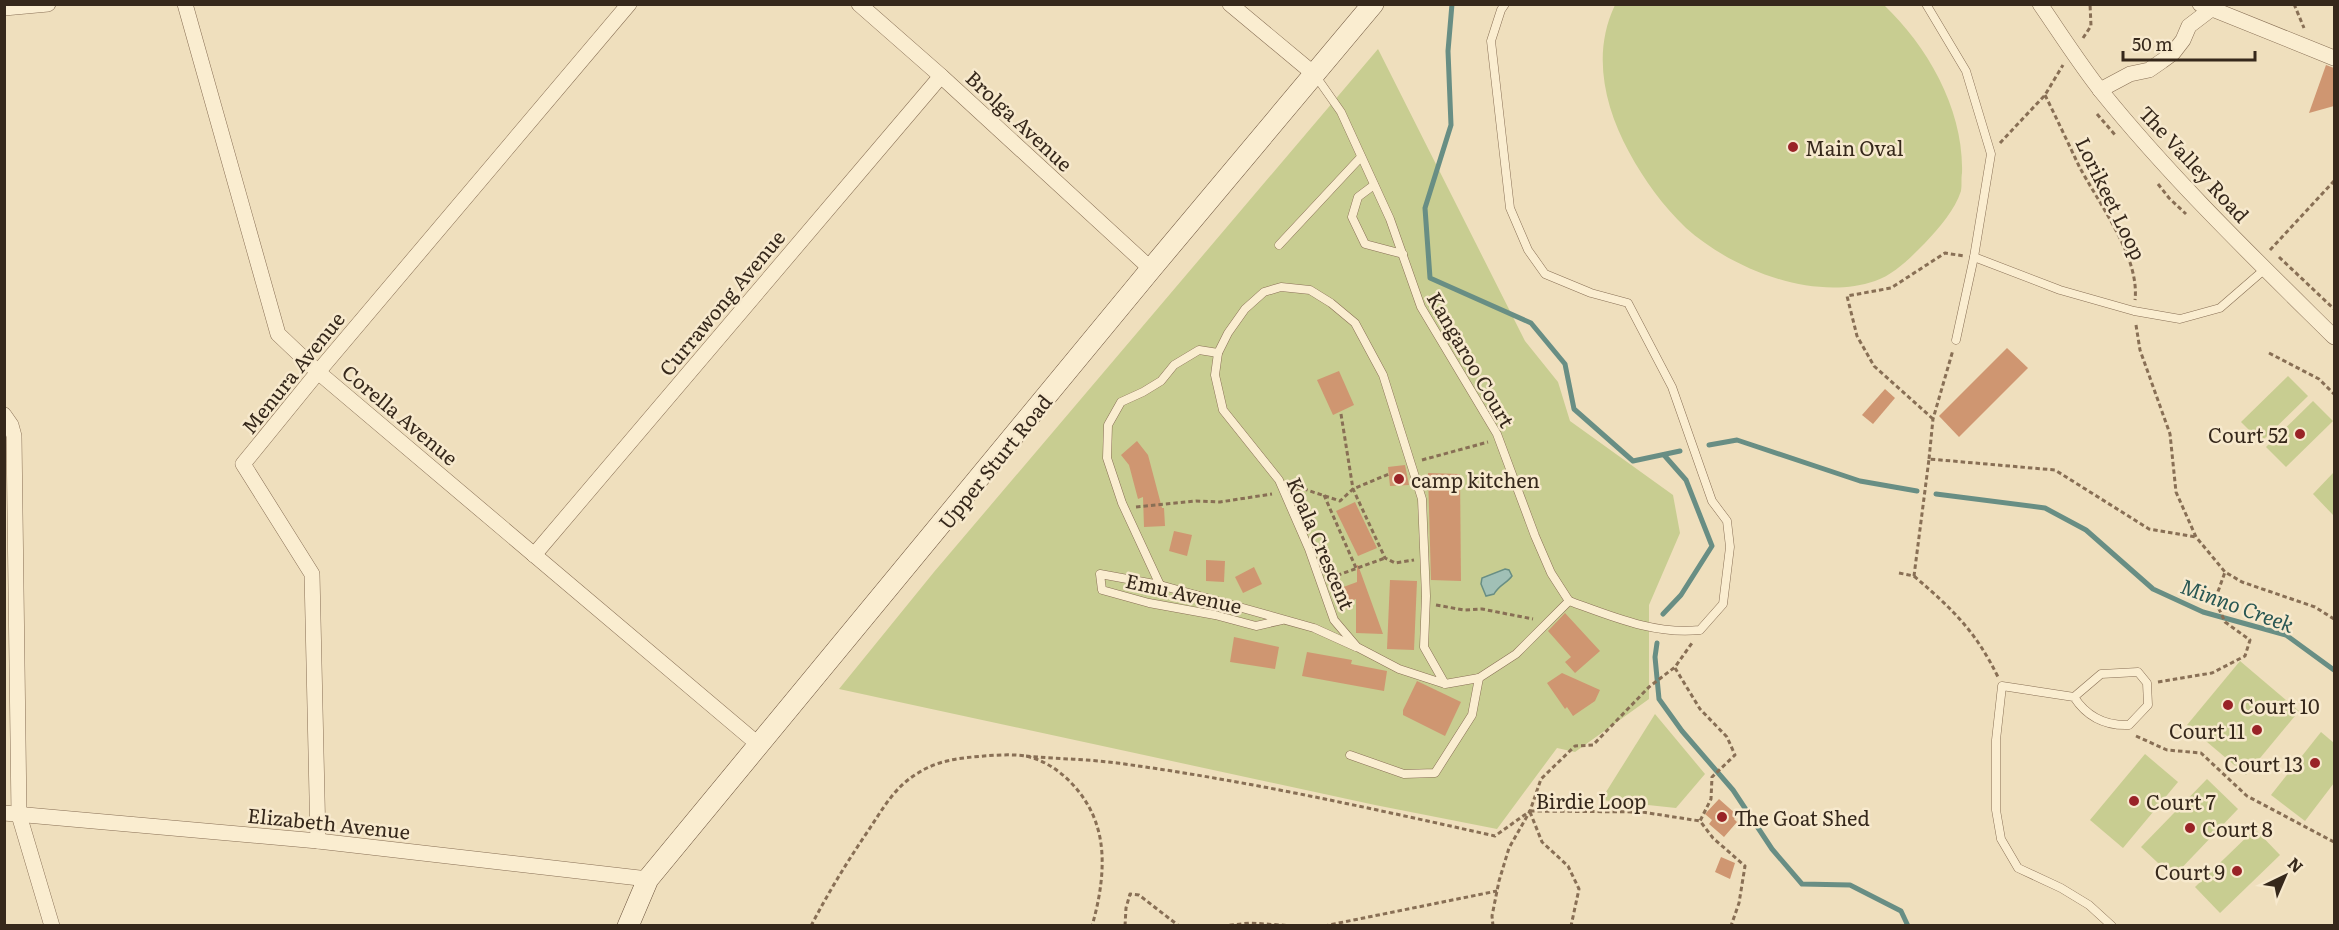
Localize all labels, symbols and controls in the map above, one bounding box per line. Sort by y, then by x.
scale bar [2123,24,2255,62]
text: 50 m [2132,30,2173,57]
street label: Brolga Avenue [960,62,1080,178]
street label: The Valley Road [2133,98,2257,228]
place label: Main Oval [1805,132,1904,162]
street label: Lorikeet Loop [2069,132,2155,264]
marker: Main Oval [1786,140,1800,154]
street label: Currawong Avenue [651,223,791,381]
street label: Kangaroo Court [1421,285,1523,433]
street label: Menura Avenue [233,304,351,440]
street label: Corella Avenue [336,356,466,472]
street label: Upper Sturt Road [930,387,1058,535]
place label: Court 52 [2208,419,2288,449]
marker: Court 52 [2293,427,2307,441]
place label: camp kitchen [1411,464,1540,494]
street label: Koala Crescent [1280,472,1364,614]
marker: camp kitchen [1392,472,1406,486]
street label: Emu Avenue [1123,564,1245,620]
water label: Minno Creek [2177,569,2300,639]
place label: Court 10 [2240,690,2320,720]
marker: Court 10 [2221,698,2235,712]
place label: Court 11 [2169,715,2245,745]
marker: Court 11 [2250,723,2264,737]
place label: Court 13 [2224,748,2303,778]
marker: Court 13 [2308,756,2322,770]
street label: Birdie Loop [1536,785,1646,815]
place label: Court 7 [2146,786,2216,816]
marker: Court 7 [2127,794,2141,808]
street label: Elizabeth Avenue [246,799,412,845]
place label: The Goat Shed [1734,802,1870,832]
marker: The Goat Shed [1715,810,1729,824]
place label: Court 8 [2202,813,2273,843]
marker: Court 8 [2183,821,2197,835]
north arrow [2255,846,2315,906]
text: N [2283,851,2309,878]
place label: Court 9 [2155,856,2225,886]
marker: Court 9 [2230,864,2244,878]

